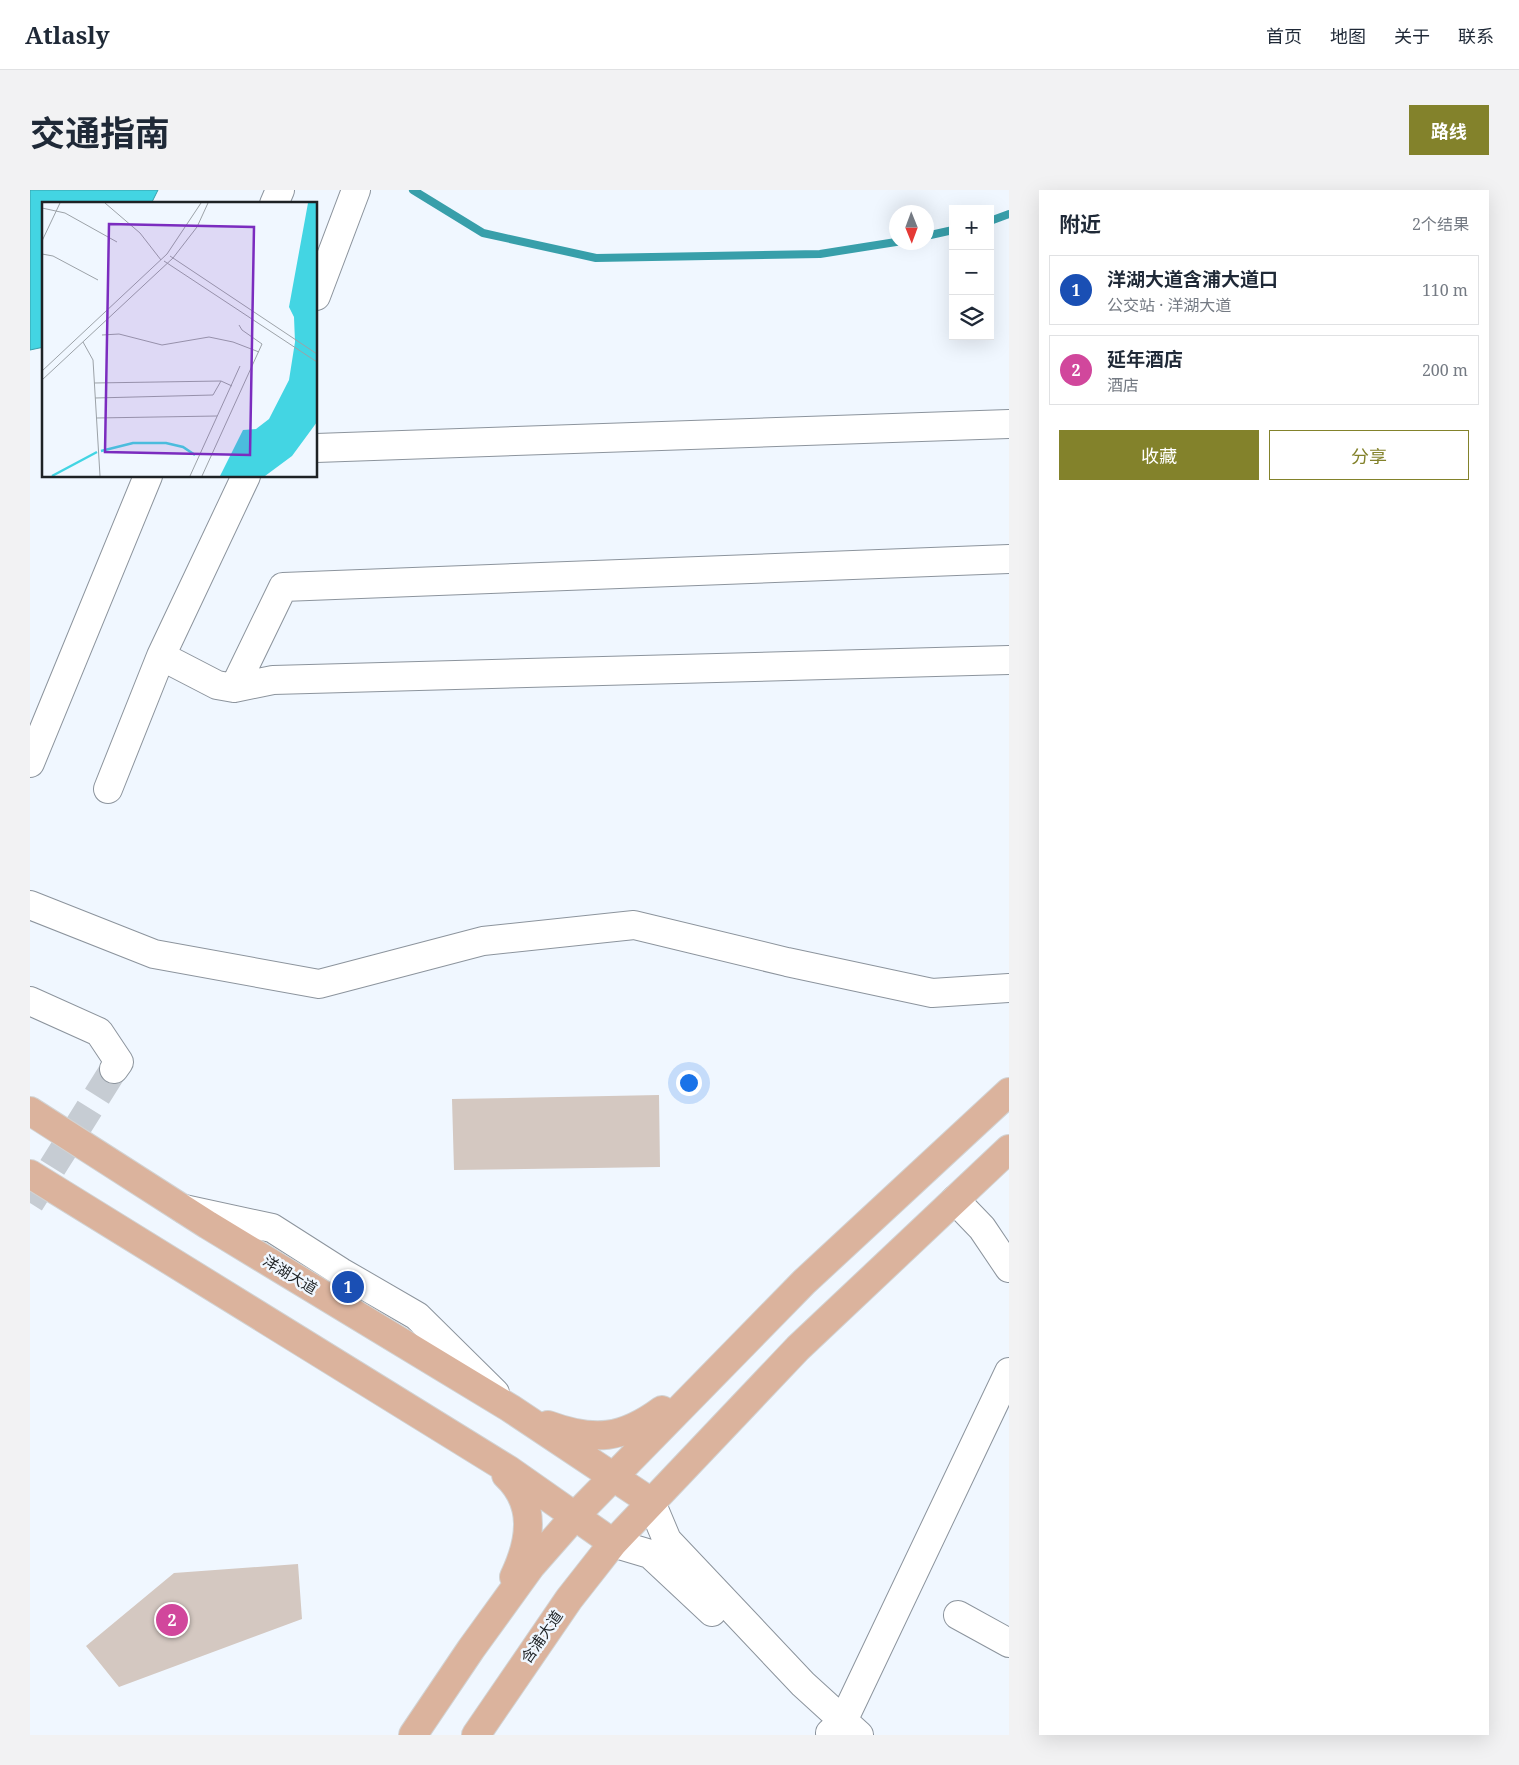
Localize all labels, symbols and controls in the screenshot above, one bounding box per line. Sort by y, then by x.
text: Atlasly [25,18,110,51]
text: 首页 [1266,24,1302,48]
text: 地图 [1330,24,1366,48]
text: 关于 [1394,24,1430,48]
text: 联系 [1458,24,1494,48]
button: 路线 [1409,105,1489,155]
text: 交通指南 [30,109,170,156]
inset map [42,202,318,478]
north arrow [889,205,934,250]
map controls [949,205,994,340]
button: + [949,205,994,250]
text: 附近 [1059,210,1101,238]
text: 2个结果 [1412,213,1469,235]
button: − [949,250,994,295]
text: 洋湖大道含浦大道口 [1107,266,1278,292]
text: 1 [1071,279,1081,301]
text: 110 m [1422,279,1468,301]
text: 公交站 · 洋湖大道 [1107,294,1231,316]
button: layers [949,295,994,340]
text: 延年酒店 [1107,346,1183,372]
text: 2 [1071,359,1081,381]
text: 200 m [1422,359,1468,381]
text: 酒店 [1107,374,1139,396]
button: 收藏 [1059,430,1259,480]
button: 分享 [1269,430,1469,480]
your location [676,1070,702,1096]
street label: 洋湖大道 [260,1250,321,1298]
pin: 1 [332,1268,364,1306]
pin: 2 [156,1601,188,1639]
street label: 含浦大道 [516,1606,567,1667]

